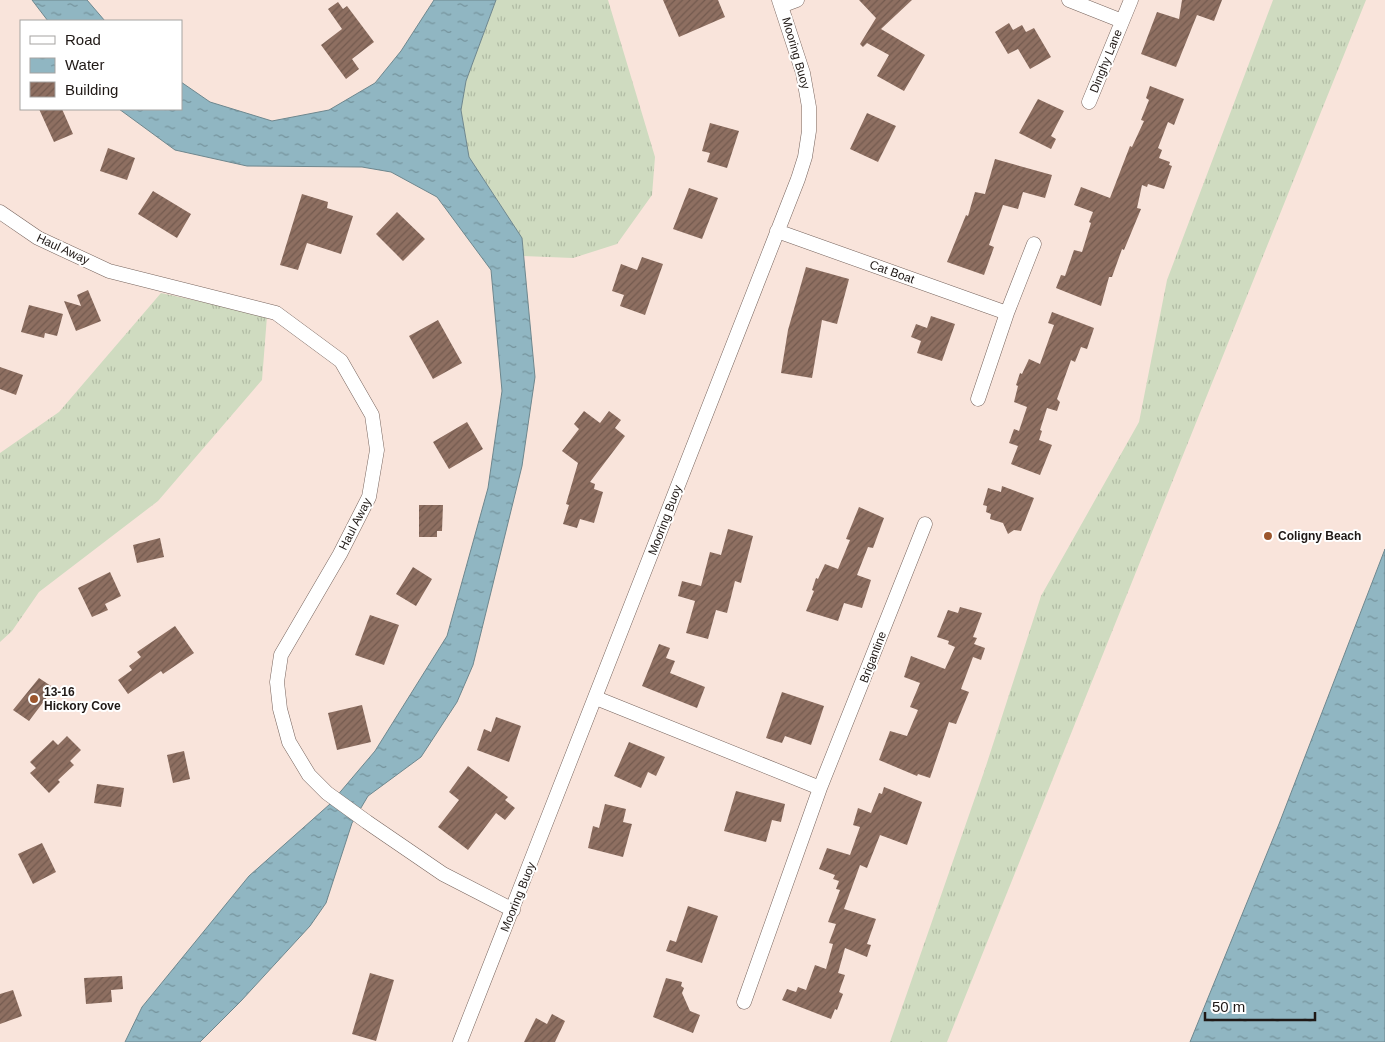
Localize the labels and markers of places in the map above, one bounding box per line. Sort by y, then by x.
place label: Coligny Beach [1278,529,1361,543]
marker: Coligny Beach [1262,530,1274,542]
place label: 13-16 Hickory Cove [44,685,121,713]
marker: 13-16 Hickory Cove [28,693,40,705]

